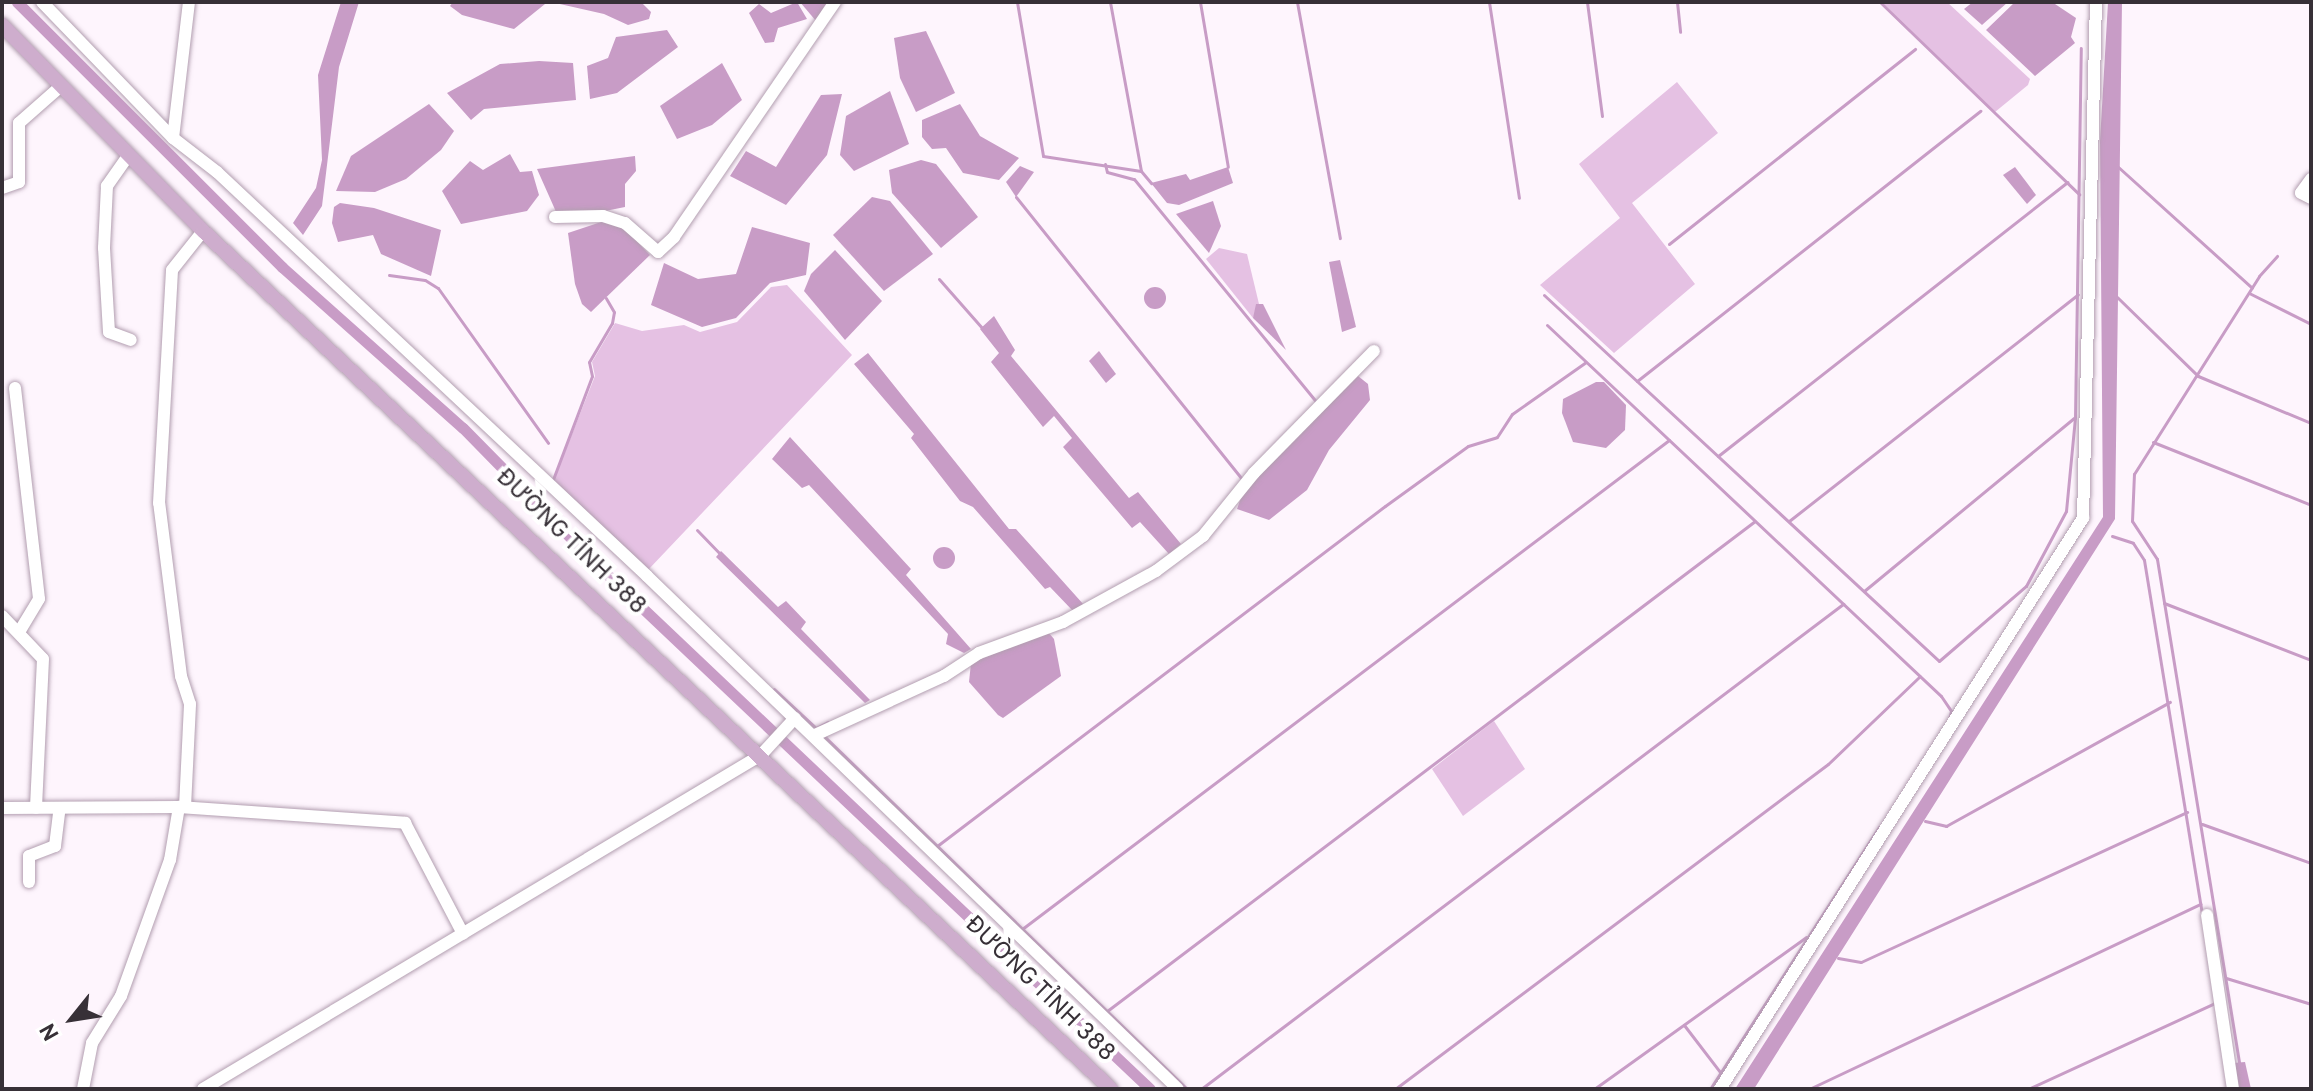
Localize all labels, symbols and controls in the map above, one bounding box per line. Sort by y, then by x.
street label: ĐƯỜNG TỈNH 388 [489,464,651,622]
street label: ĐƯỜNG TỈNH 388 [958,911,1120,1069]
north arrow [32,979,112,1059]
text: N [35,1018,66,1045]

